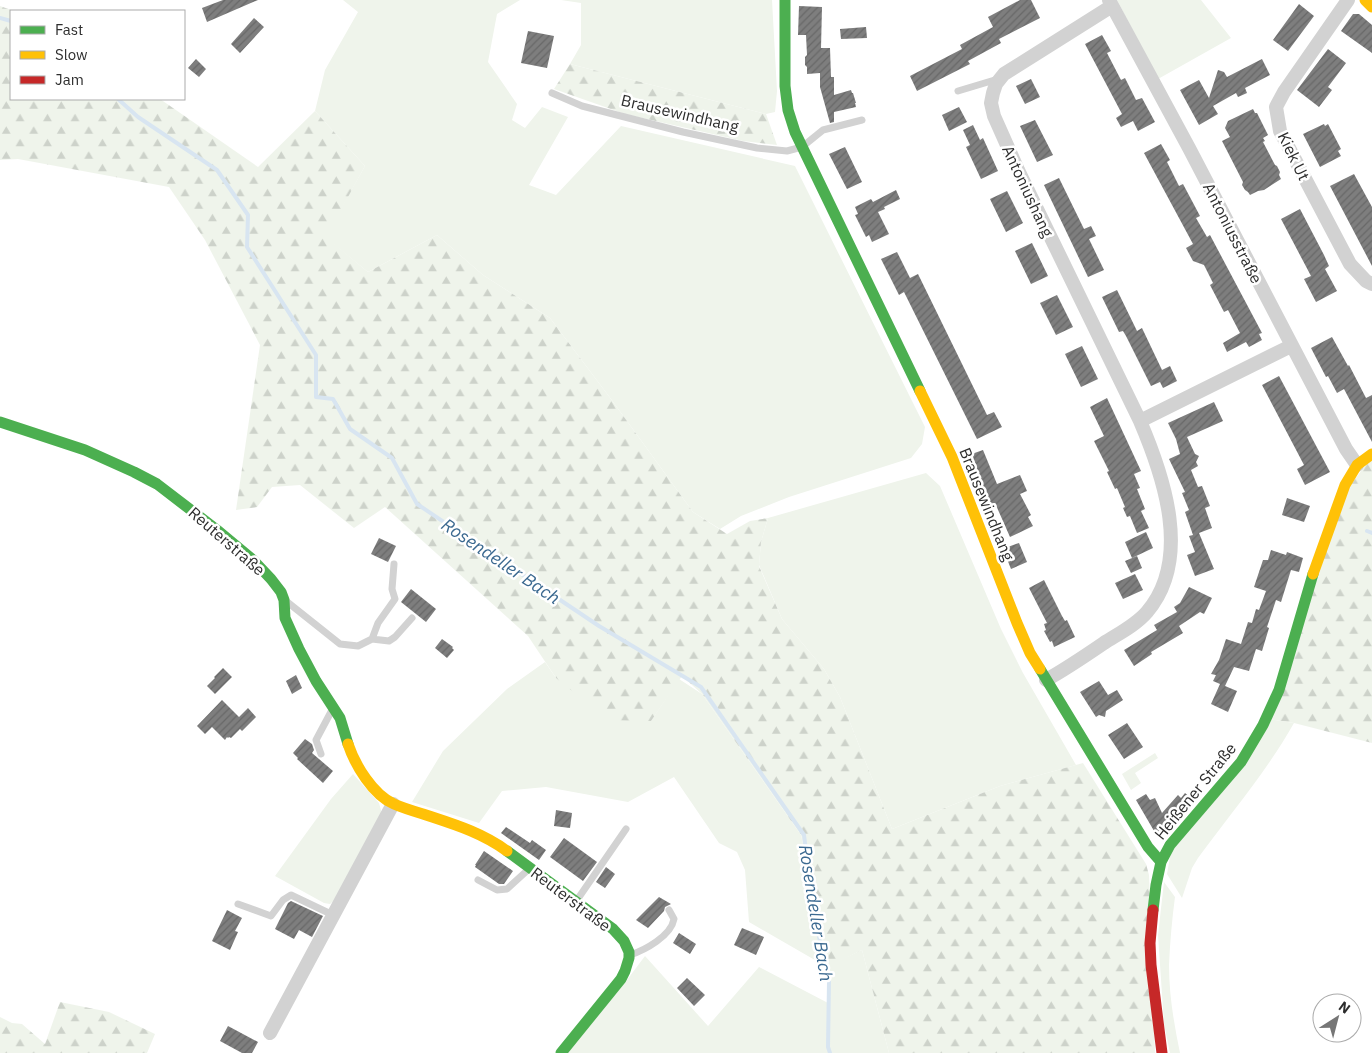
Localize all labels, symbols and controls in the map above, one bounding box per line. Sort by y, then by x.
legend [10,10,185,100]
text: Fast [55,20,83,39]
text: Slow [55,45,88,64]
text: Jam [55,70,84,89]
street label: Brausewindhang [619,90,741,136]
street label: Kiek Ut [1274,128,1314,184]
street label: Antoniushang [998,142,1058,241]
street label: Antoniusstraße [1199,179,1267,287]
street label: Brausewindhang [955,445,1019,564]
street label: Reuterstraße [185,502,269,580]
water label: Rosendeller Bach [437,513,565,609]
street label: Heißener Straße [1150,738,1240,844]
water label: Rosendeller Bach [794,843,838,983]
street label: Reuterstraße [527,862,615,936]
north arrow [1312,993,1362,1043]
text: N [1335,997,1354,1018]

